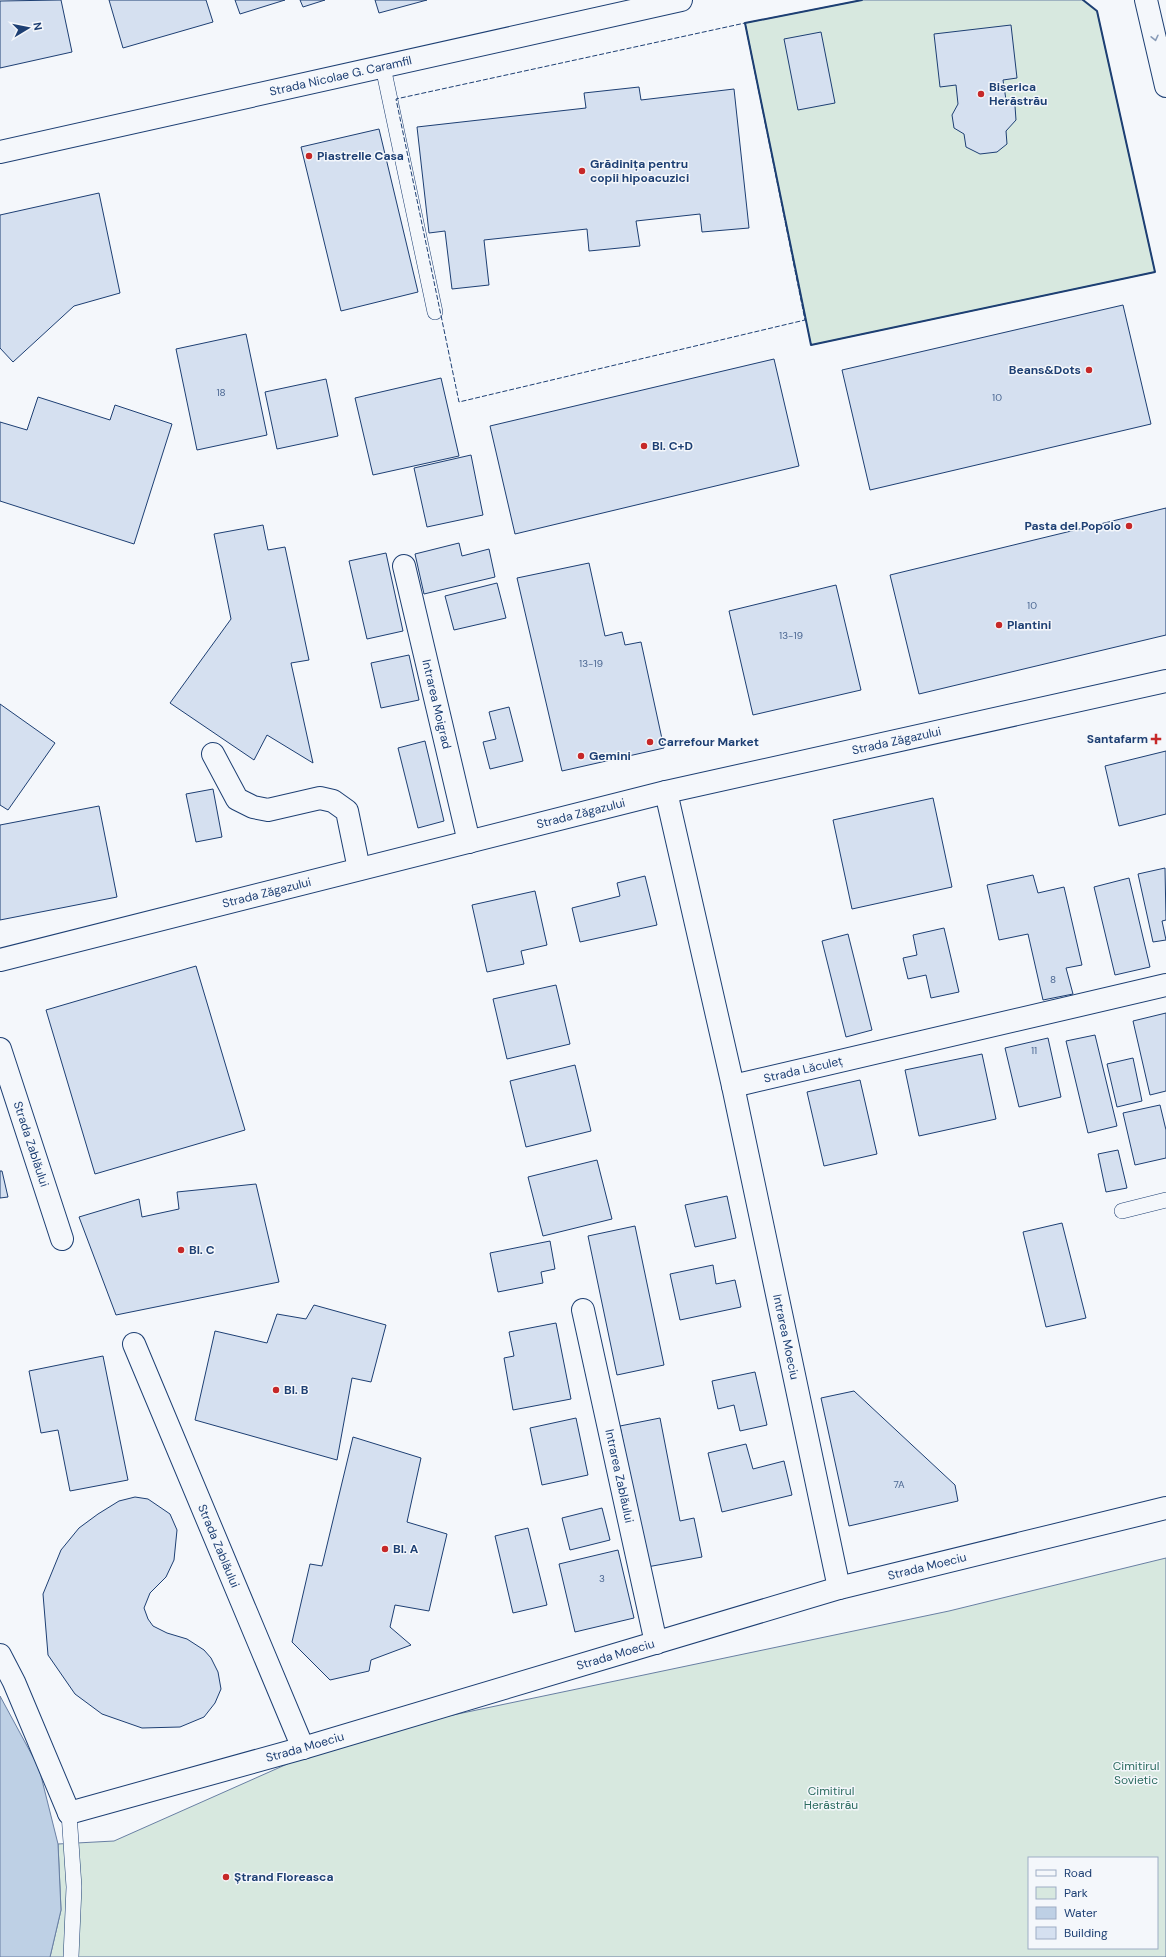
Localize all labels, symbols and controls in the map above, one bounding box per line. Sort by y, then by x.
north arrow [8,8,48,48]
text: N [30,21,45,31]
one-way arrow [1151,35,1159,41]
street label: Strada Nicolae G. Caramfil [268,52,413,100]
place label: Biserica Herăstrău [989,79,1047,109]
marker: Biserica Herăstrău [976,89,986,99]
place label: Piastrelle Casa [317,148,404,164]
marker: Piastrelle Casa [304,151,314,161]
place label: Grădinița pentru copii hipoacuzici [590,156,689,186]
marker: Grădinița pentru copii hipoacuzici [577,166,587,176]
place label: Beans&Dots [1009,362,1081,378]
marker: Beans&Dots [1084,365,1094,375]
house number: 18 [216,386,226,399]
house number: 10 [992,391,1002,404]
place label: Bl. C+D [652,438,693,454]
marker: Bl. C+D [639,441,649,451]
place label: Pasta del Popolo [1025,518,1121,534]
marker: Pasta del Popolo [1124,521,1134,531]
house number: 10 [1027,599,1037,612]
place label: Plantini [1007,617,1051,633]
marker: Plantini [994,620,1004,630]
house number: 13-19 [779,629,803,642]
house number: 13-19 [579,657,603,670]
street label: Intrarea Moigrad [418,658,455,751]
street label: Strada Zăgazului [850,723,943,759]
place label: Santafarm [1087,731,1148,747]
place label: Carrefour Market [658,734,759,750]
marker: Santafarm [1151,734,1161,744]
marker: Carrefour Market [645,737,655,747]
place label: Gemini [589,748,631,764]
marker: Gemini [576,751,586,761]
street label: Strada Zăgazului [535,795,627,832]
street label: Strada Zăgazului [221,874,313,912]
house number: 8 [1050,973,1056,986]
house number: 11 [1031,1044,1037,1057]
street label: Strada Lăculeț [762,1053,844,1087]
street label: Strada Zablăului [10,1099,52,1189]
place label: Bl. C [189,1242,215,1258]
marker: Bl. C [176,1245,186,1255]
street label: Intrarea Moeciu [769,1293,803,1381]
place label: Bl. B [284,1382,309,1398]
marker: Bl. B [271,1385,281,1395]
street label: Intrarea Zablăului [601,1428,637,1524]
house number: 7A [893,1478,905,1491]
street label: Strada Zablăului [194,1502,243,1590]
place label: Bl. A [393,1541,419,1557]
marker: Bl. A [380,1544,390,1554]
street label: Strada Moeciu [886,1549,968,1584]
house number: 3 [599,1572,605,1585]
street label: Strada Moeciu [575,1635,657,1674]
street label: Strada Moeciu [264,1728,346,1766]
park label: Cimitirul Sovietic [1113,1758,1159,1788]
park label: Cimitirul Herăstrău [804,1783,858,1813]
legend [1028,1857,1158,1949]
text: Road [1064,1865,1092,1881]
place label: Ștrand Floreasca [234,1869,333,1885]
marker: Ștrand Floreasca [221,1872,231,1882]
text: Park [1064,1885,1088,1901]
text: Water [1064,1905,1098,1921]
text: Building [1064,1925,1108,1941]

